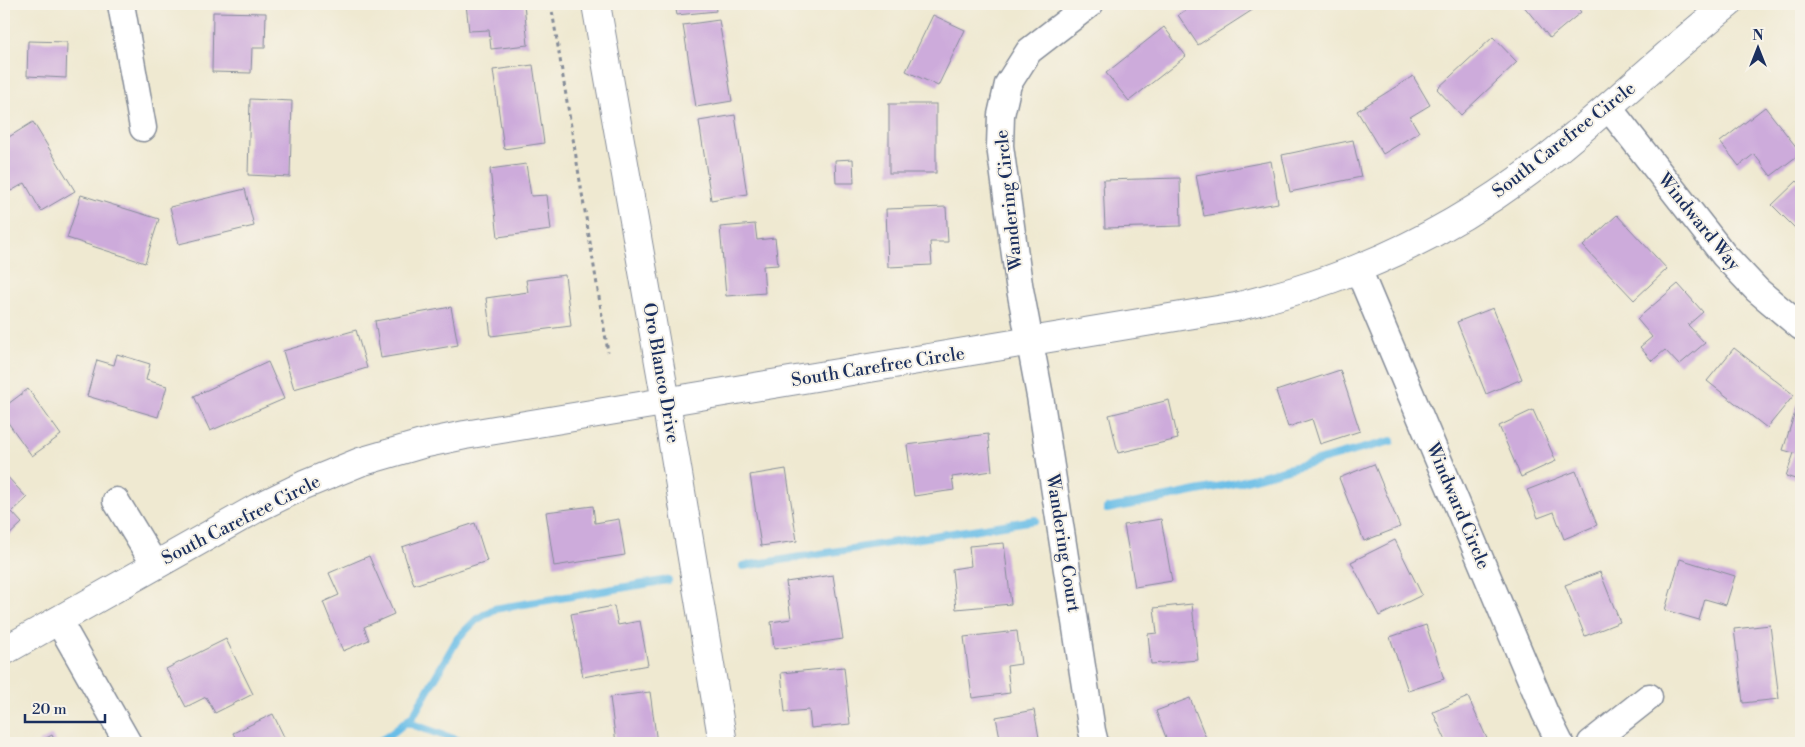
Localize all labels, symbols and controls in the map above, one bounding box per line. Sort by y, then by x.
north arrow [1732,22,1782,72]
text: N [1752,27,1764,45]
street label: South Carefree Circle [1488,77,1640,203]
street label: Wandering Circle [990,128,1028,273]
street label: Windward Way [1652,168,1745,276]
street label: Oro Blanco Drive [637,301,685,445]
street label: South Carefree Circle [790,342,966,392]
street label: Windward Circle [1421,438,1495,573]
street label: South Carefree Circle [158,470,324,570]
street label: Wandering Court [1041,471,1085,614]
scale bar [25,692,105,724]
text: 20 m [32,700,67,719]

